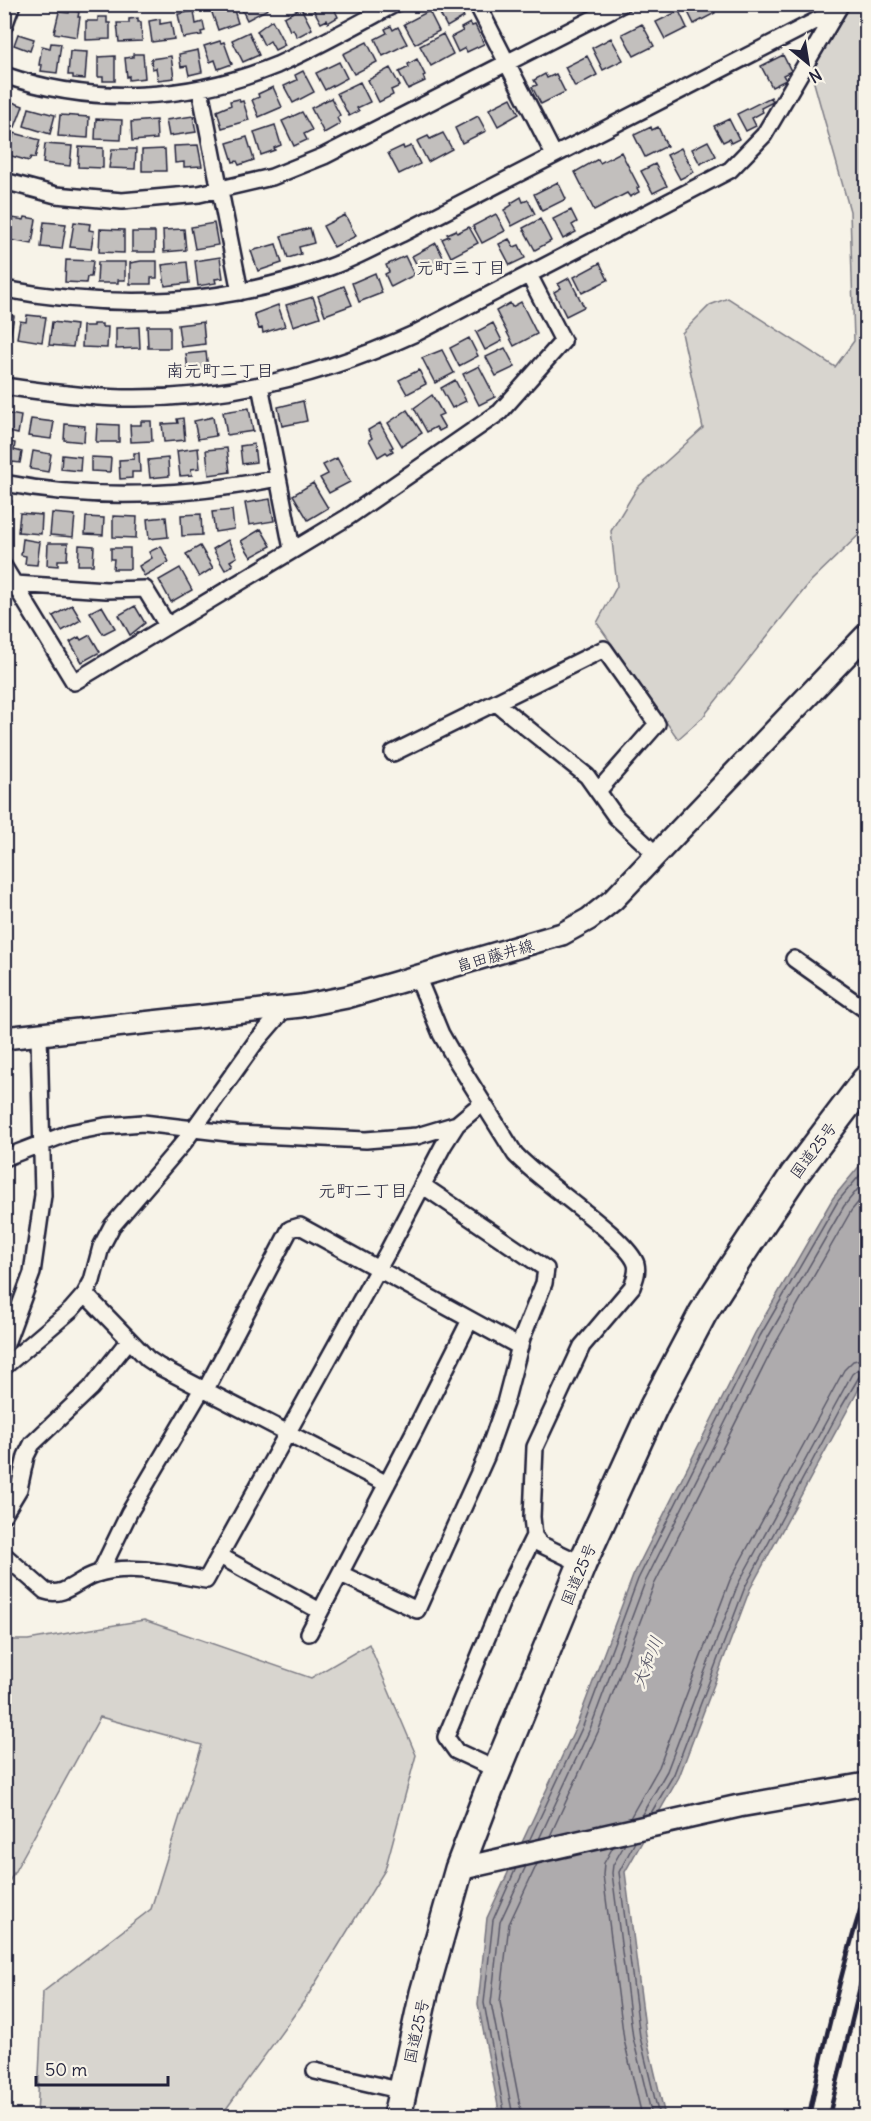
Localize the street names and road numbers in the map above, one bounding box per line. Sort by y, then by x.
street label: 畠田藤井線 [454,934,536,976]
street label: 国道25号 [785,1118,841,1182]
street label: 国道25号 [556,1540,600,1608]
street label: 国道25号 [399,1997,433,2065]

